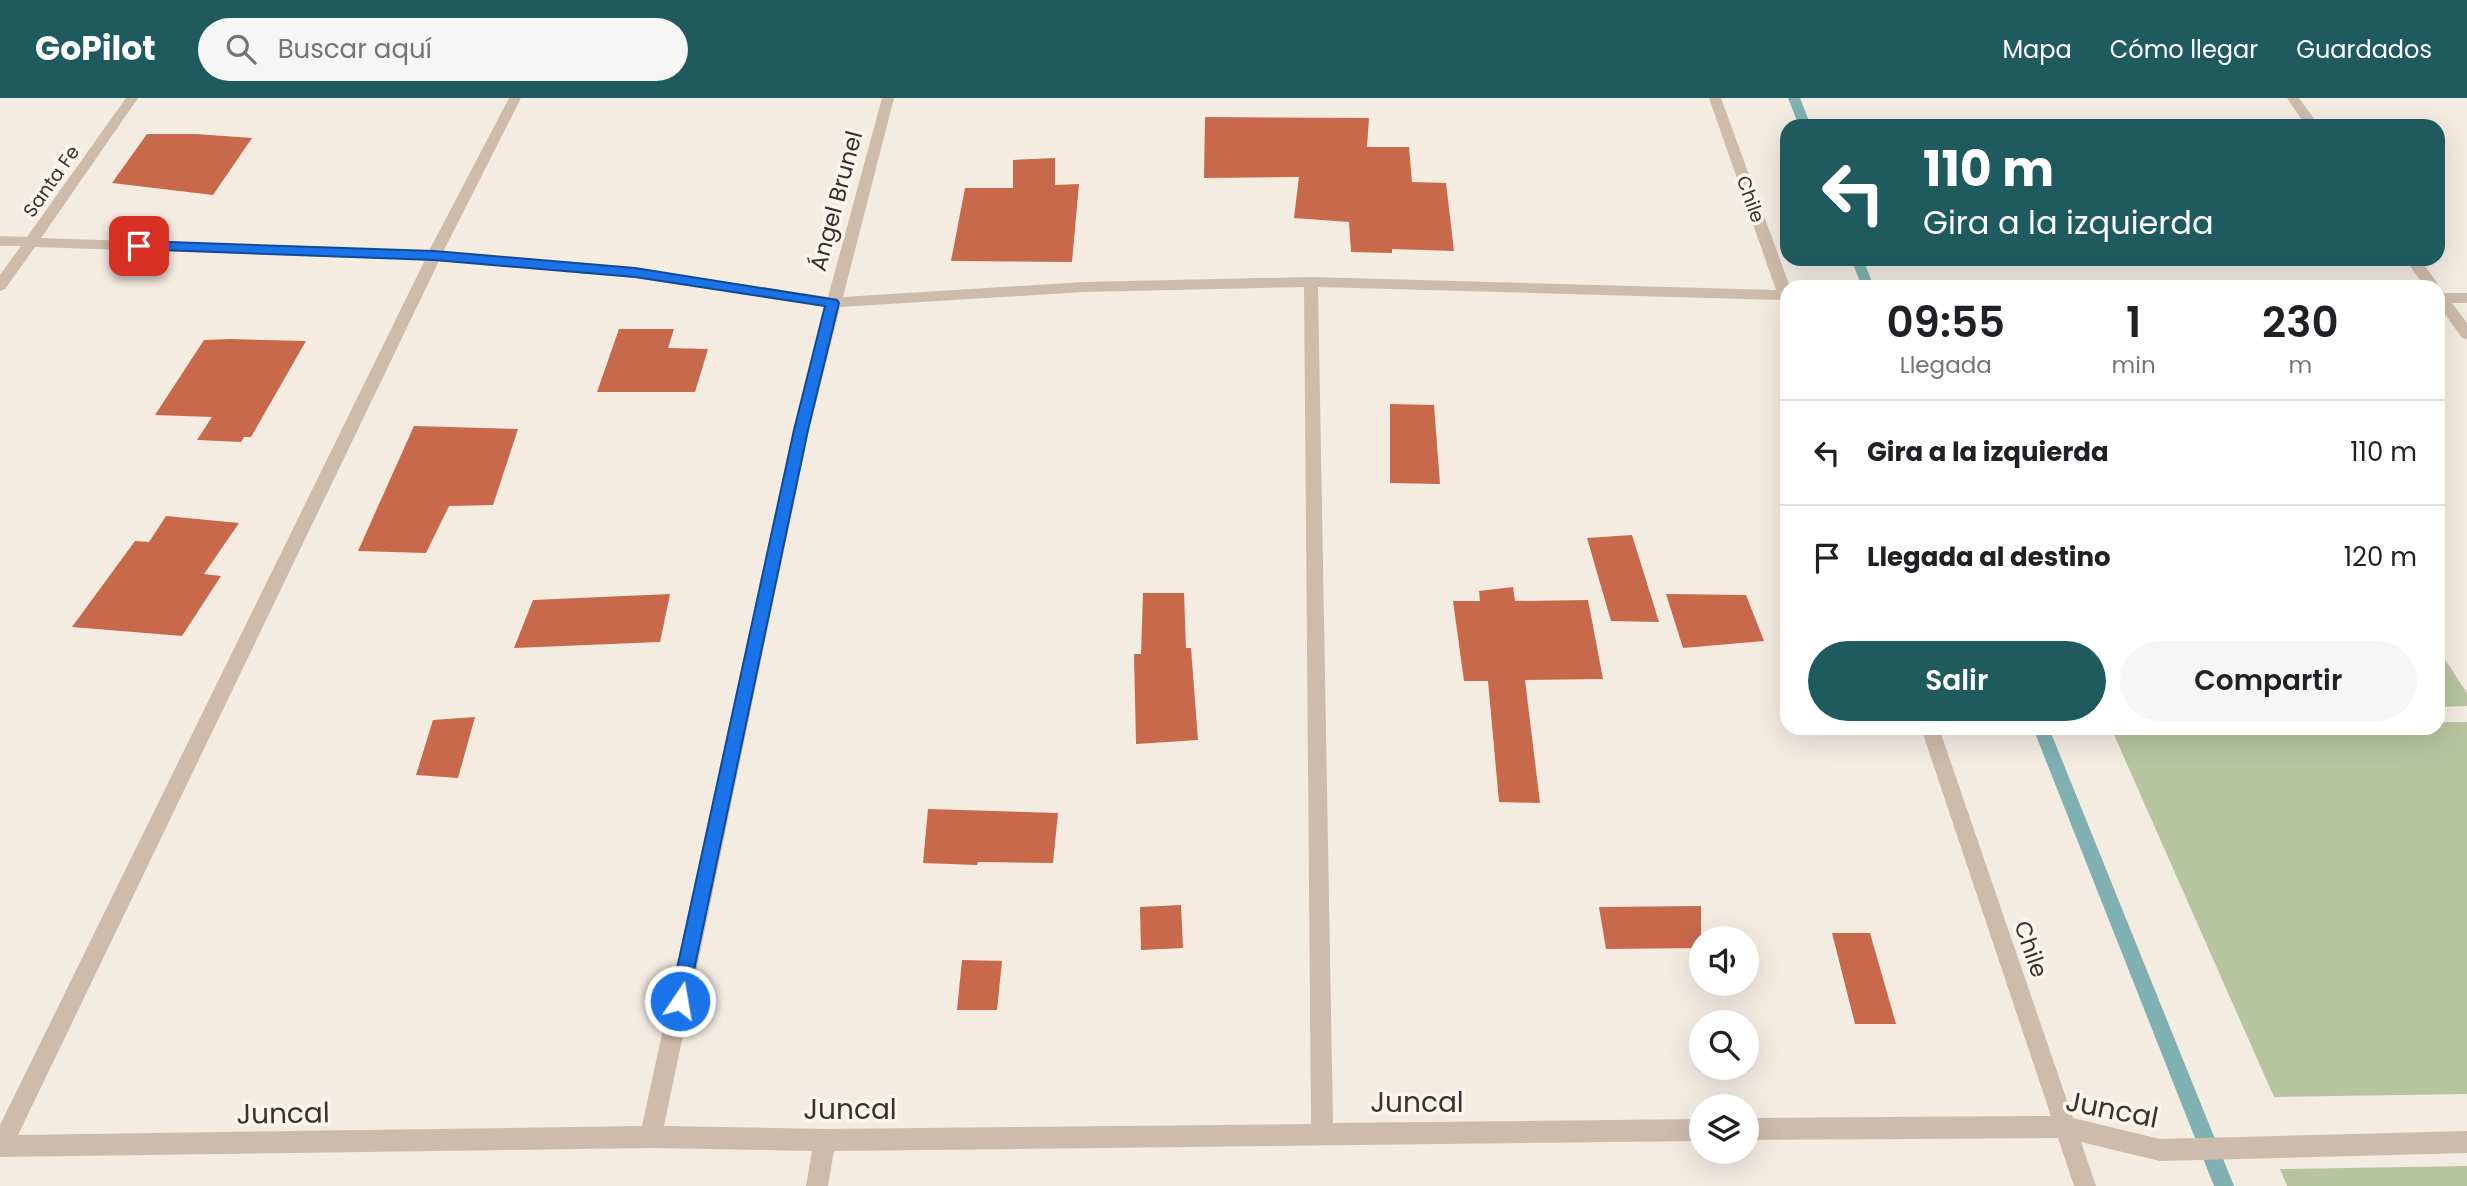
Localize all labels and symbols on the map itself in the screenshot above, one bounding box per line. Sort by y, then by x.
street label: Ángel Brunel [802,127,870,275]
street label: Santa Fe [17,140,86,223]
street label: Chile [1730,172,1771,226]
pin [109,216,169,276]
street label: Chile [2006,916,2056,982]
position arrow [643,964,717,1038]
street label: Juncal [2062,1081,2162,1138]
street label: Juncal [1370,1083,1464,1122]
street label: Juncal [803,1090,897,1129]
street label: Juncal [236,1093,330,1134]

